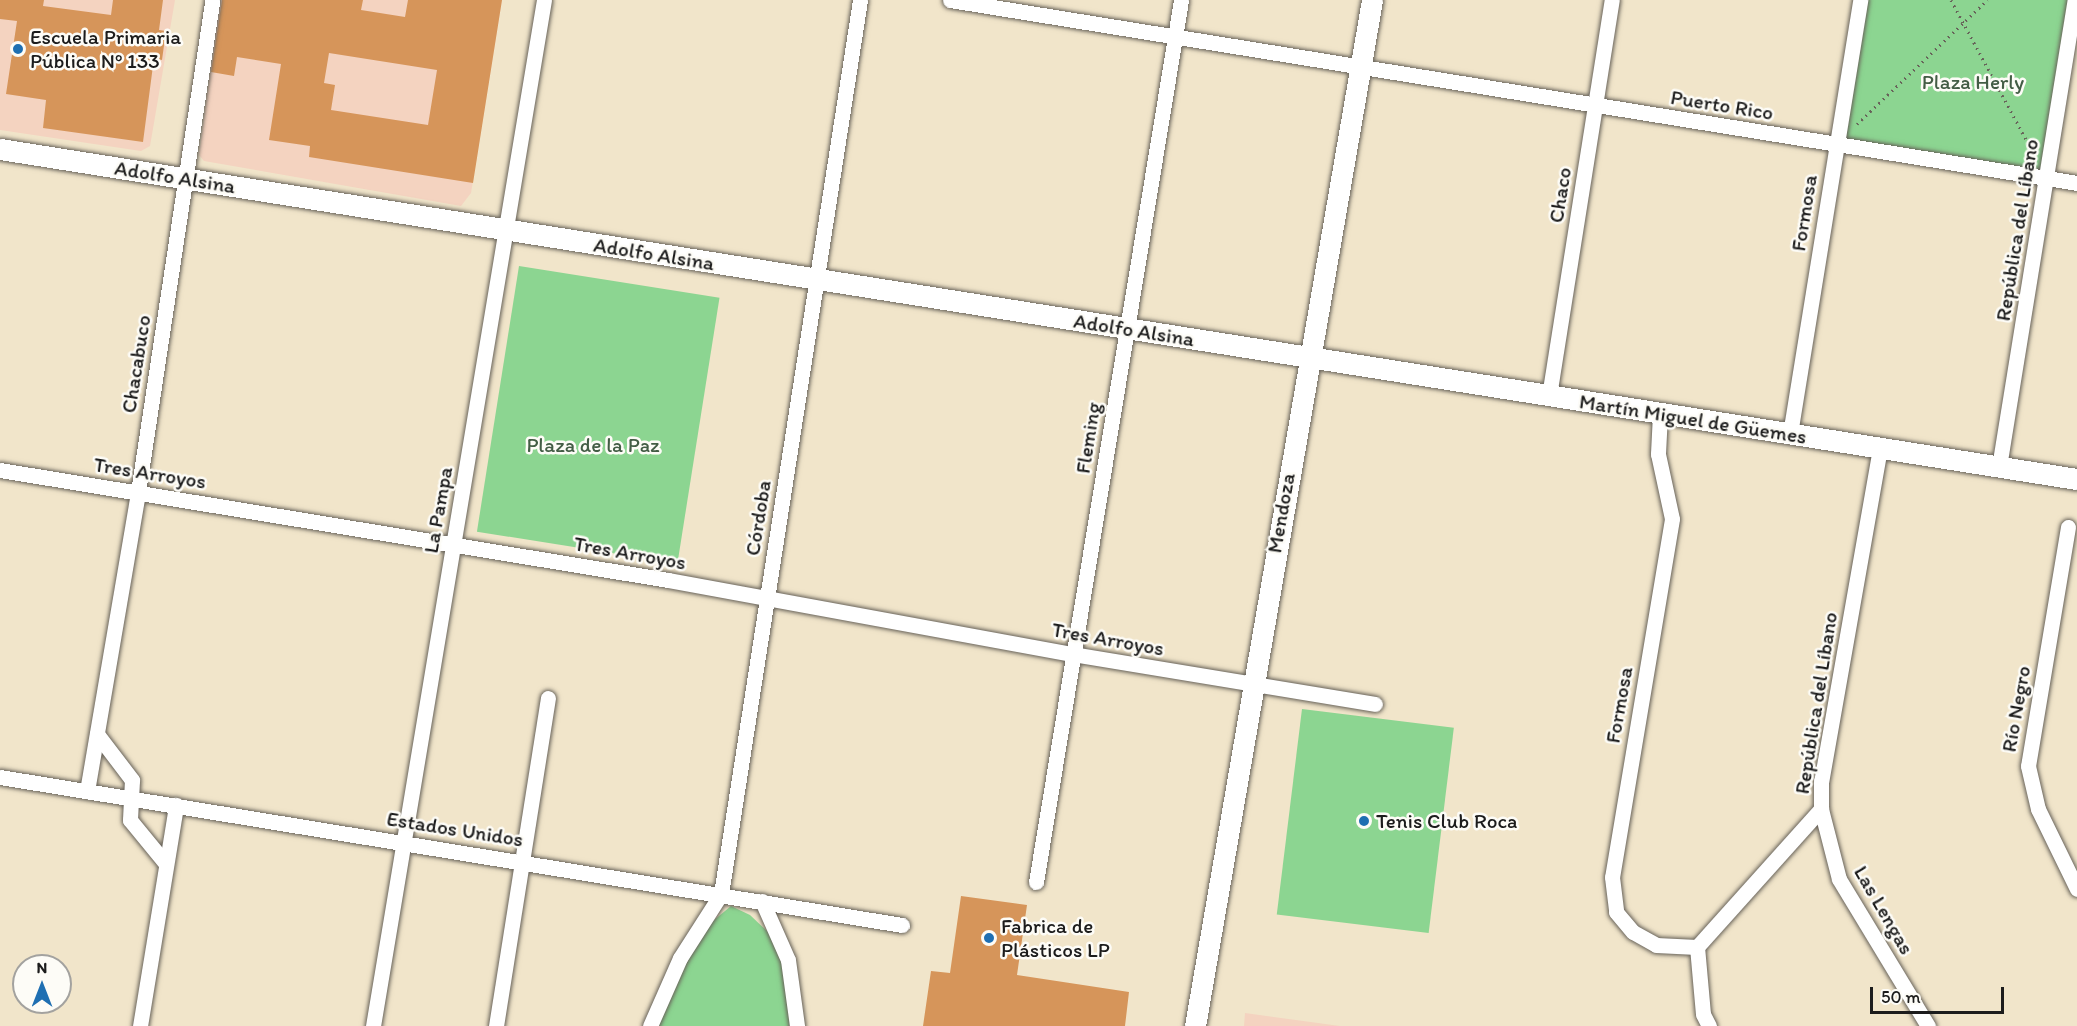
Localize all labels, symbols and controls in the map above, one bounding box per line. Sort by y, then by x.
place label: Escuela Primaria Pública Nº 133 [30,24,181,74]
marker: Escuela Primaria Pública Nº 133 [11,42,25,56]
park label: Plaza Herly [1922,69,2024,95]
street label: Puerto Rico [1669,84,1775,126]
street label: República del Líbano [1990,137,2044,323]
street label: Adolfo Alsina [113,155,237,199]
street label: Chaco [1543,165,1577,225]
street label: Formosa [1786,173,1822,253]
street label: Adolfo Alsina [592,232,716,276]
street label: Adolfo Alsina [1072,308,1196,352]
street label: Chacabuco [116,313,156,415]
street label: Martín Miguel de Güemes [1578,389,1808,449]
street label: Fleming [1070,401,1106,475]
park label: Plaza de la Paz [526,432,660,458]
street label: Tres Arroyos [92,452,208,494]
street label: La Pampa [418,465,458,555]
street label: Mendoza [1262,471,1300,555]
street label: Córdoba [740,479,776,557]
street label: Tres Arroyos [572,531,688,575]
street label: República del Líbano [1789,610,1843,796]
street label: Tres Arroyos [1050,617,1166,661]
street label: Río Negro [1996,664,2036,754]
street label: Formosa [1600,665,1638,745]
street label: Estados Unidos [385,806,525,852]
place label: Tenis Club Roca [1376,808,1517,834]
marker: Tenis Club Roca [1357,814,1371,828]
street label: Las Lengas [1848,861,1920,959]
place label: Fabrica de Plásticos LP [1001,913,1110,963]
marker: Fabrica de Plásticos LP [982,931,996,945]
north arrow [12,954,72,1014]
text: N [37,958,47,977]
scale bar [1873,975,2006,1013]
text: 50 m [1881,986,1921,1008]

